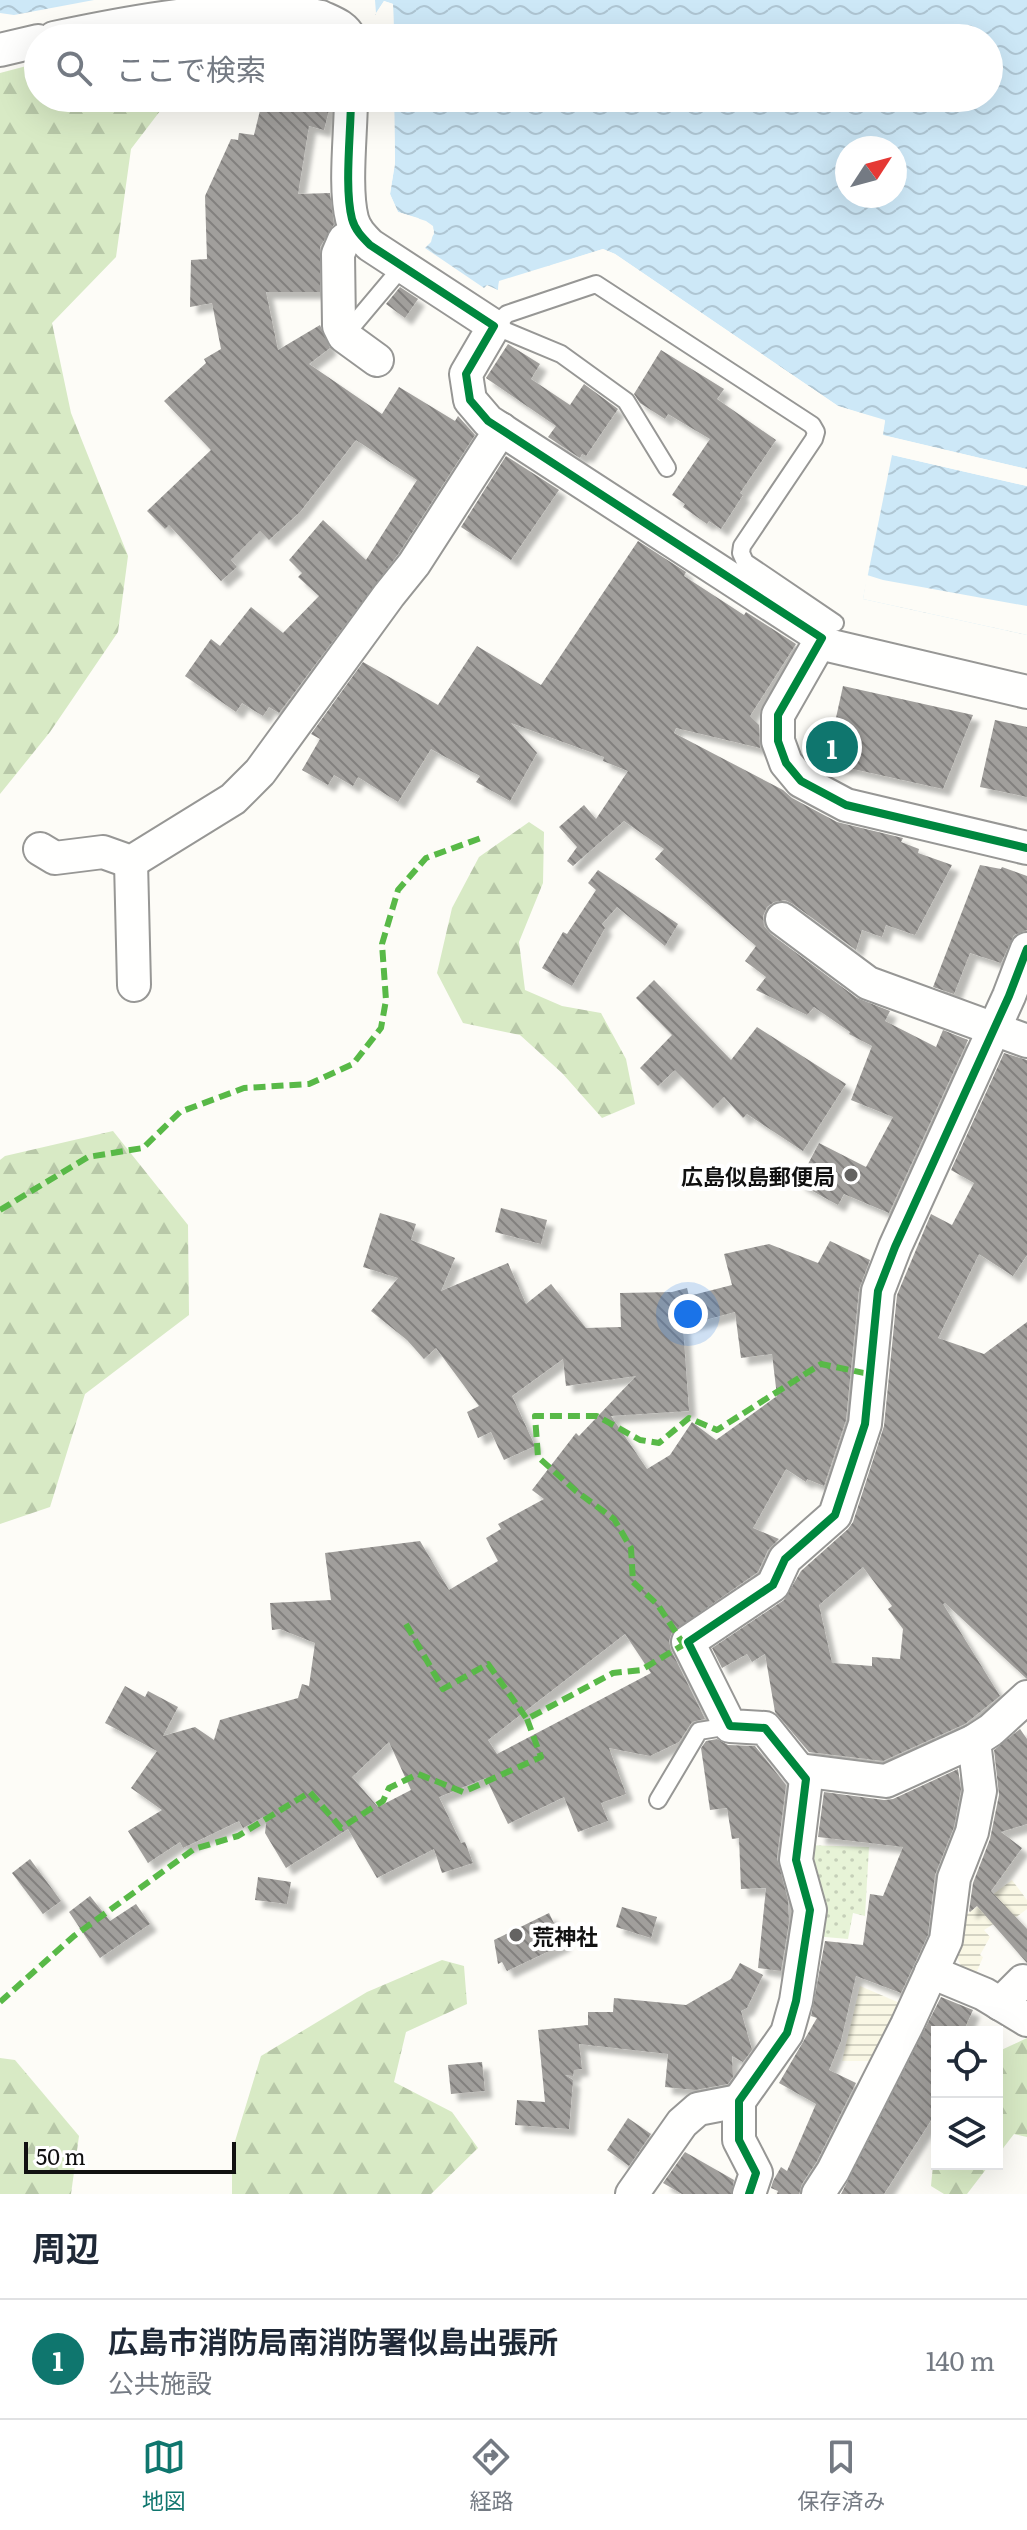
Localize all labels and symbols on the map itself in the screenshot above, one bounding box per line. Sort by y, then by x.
north arrow [835,136,907,208]
pin: 1 [806,717,858,777]
place label: 広島似島郵便局 [681,1159,835,1192]
marker: 広島似島郵便局 [842,1166,860,1184]
your location [668,1294,708,1334]
place label: 荒神社 [532,1919,598,1952]
marker: 荒神社 [507,1926,525,1944]
scale bar [24,2138,236,2174]

